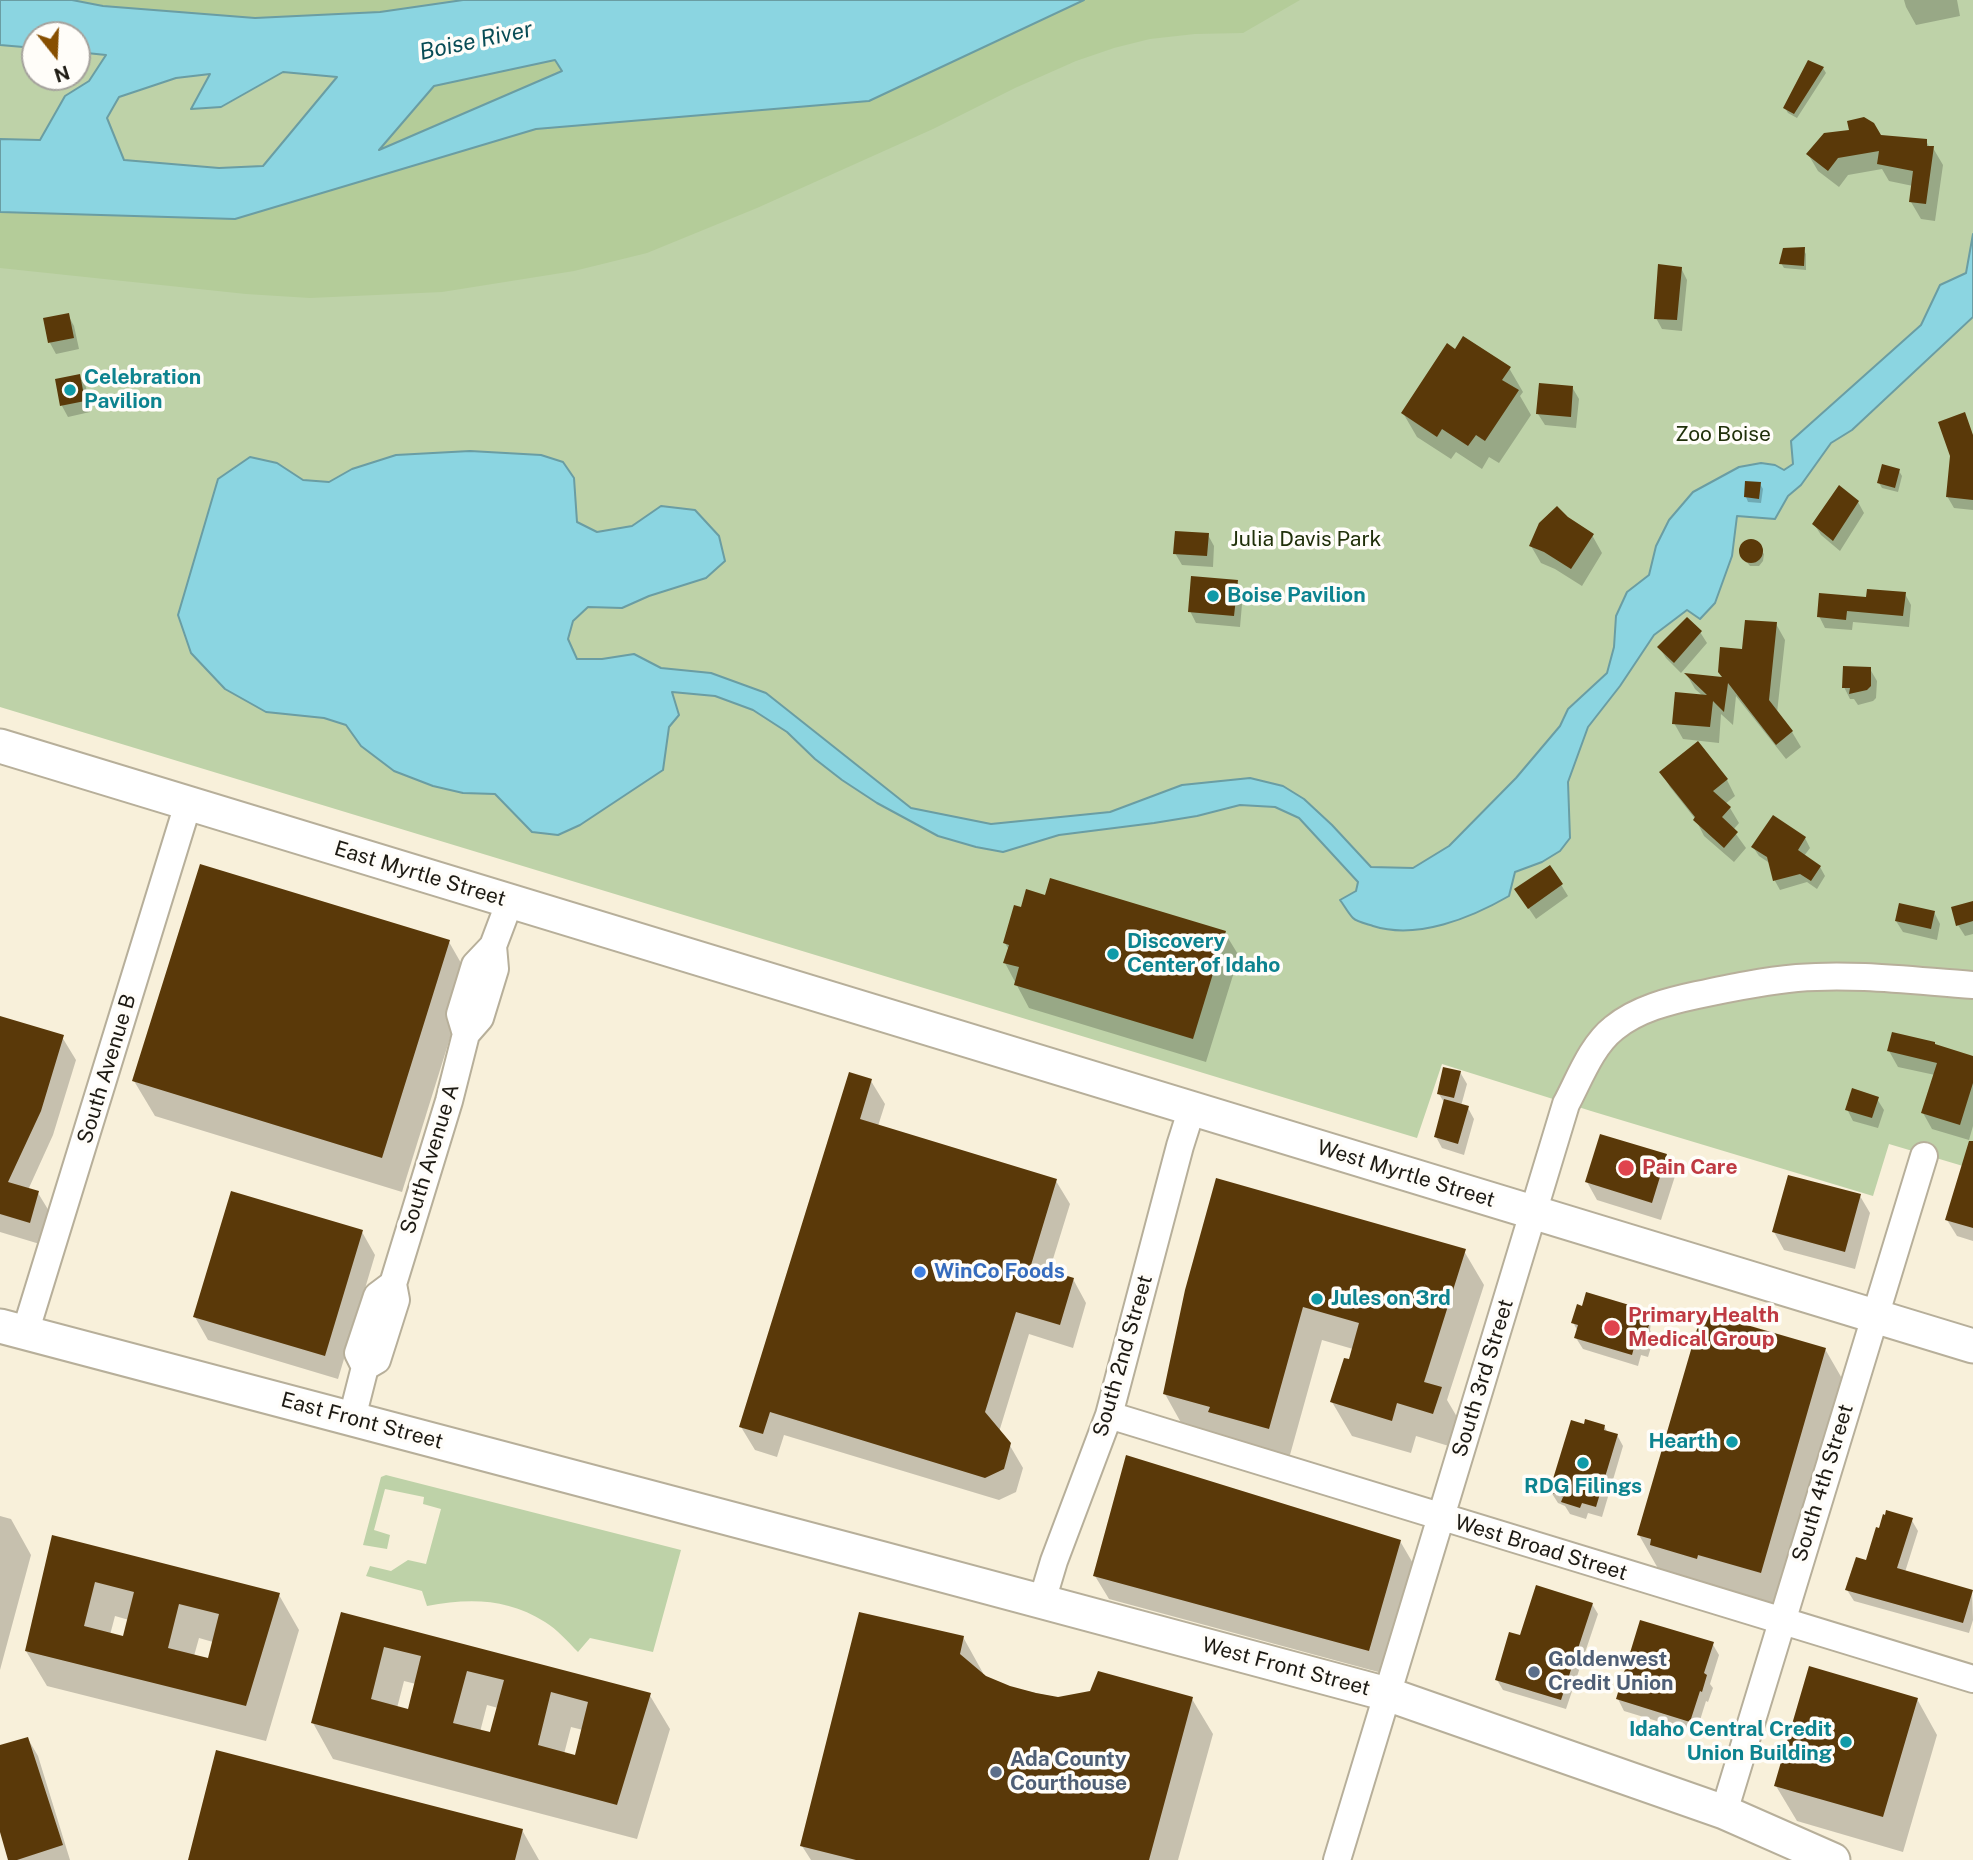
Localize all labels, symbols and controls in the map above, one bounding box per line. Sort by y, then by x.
water label: Boise River [417,16,535,66]
north arrow [21,21,91,91]
text: N [51,61,72,87]
place label: Celebration Pavilion [84,365,201,415]
marker: Celebration Pavilion [62,382,78,398]
park label: Zoo Boise [1675,422,1771,448]
park label: Julia Davis Park [1231,527,1381,553]
place label: Boise Pavilion [1227,583,1366,609]
marker: Boise Pavilion [1205,588,1221,604]
street label: East Myrtle Street [331,836,509,912]
place label: Discovery Center of Idaho [1127,929,1280,979]
marker: Discovery Center of Idaho [1105,946,1121,962]
street label: South Avenue B [72,991,142,1147]
street label: South Avenue A [395,1081,465,1237]
street label: West Myrtle Street [1314,1135,1498,1213]
place label: Pain Care [1642,1155,1738,1181]
marker: Pain Care [1616,1158,1636,1178]
place label: WinCo Foods [934,1259,1065,1285]
marker: WinCo Foods [912,1264,928,1280]
street label: South 2nd Street [1088,1272,1158,1440]
place label: Jules on 3rd [1331,1286,1451,1312]
marker: Jules on 3rd [1309,1291,1325,1307]
street label: South 3rd Street [1447,1296,1519,1460]
place label: Primary Health Medical Group [1628,1303,1779,1353]
marker: Primary Health Medical Group [1602,1318,1622,1338]
street label: East Front Street [278,1387,446,1455]
street label: South 4th Street [1787,1401,1859,1565]
place label: Hearth [1648,1429,1718,1455]
marker: Hearth [1724,1434,1740,1450]
marker: RDG Filings [1575,1455,1591,1471]
place label: RDG Filings [1524,1474,1642,1500]
street label: West Broad Street [1452,1510,1630,1586]
street label: West Front Street [1199,1632,1373,1702]
place label: Goldenwest Credit Union [1548,1647,1674,1697]
marker: Goldenwest Credit Union [1526,1664,1542,1680]
place label: Idaho Central Credit Union Building [1629,1717,1832,1767]
marker: Idaho Central Credit Union Building [1838,1734,1854,1750]
place label: Ada County Courthouse [1010,1747,1127,1797]
marker: Ada County Courthouse [988,1764,1004,1780]

